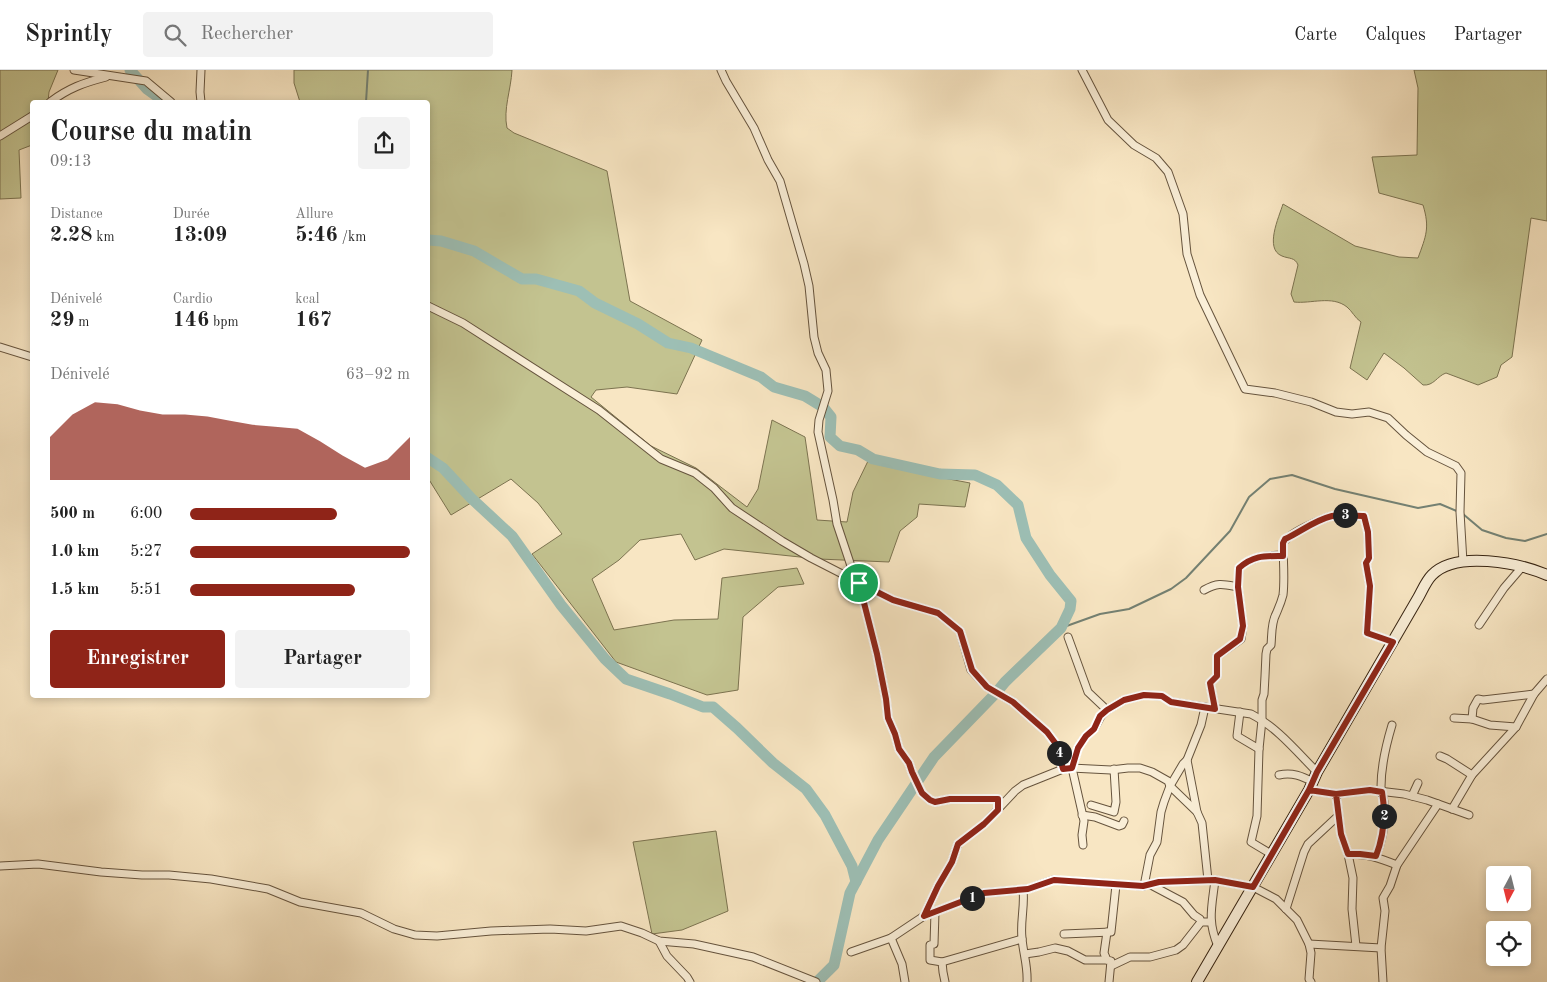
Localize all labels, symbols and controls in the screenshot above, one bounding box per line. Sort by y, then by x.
search box [143,12,493,57]
icon: search [161,21,189,49]
text: Sprintly [25,23,113,47]
text: Rechercher [201,25,293,44]
text: Carte [1294,26,1337,44]
text: Calques [1365,26,1426,44]
text: Partager [1454,26,1522,44]
button: share [358,117,410,169]
text: Course du matin [50,119,252,147]
text: 09:13 [50,154,92,170]
text: Distance [50,207,103,221]
text: Durée [173,207,210,221]
text: Allure [295,207,333,221]
text: 2.28 [50,225,92,246]
text: 13:09 [173,225,227,246]
text: 5:46 [295,225,338,246]
text: km [92,230,115,244]
text: /km [338,230,366,244]
text: Dénivelé [50,292,102,306]
text: Cardio [173,292,213,306]
text: kcal [295,292,319,306]
text: 29 [50,310,74,331]
text: 146 [173,310,209,331]
text: 167 [295,310,332,331]
text: m [74,315,89,329]
text: bpm [209,315,239,329]
text: Dénivelé [50,367,110,383]
text: 63–92 m [346,367,410,383]
pin: 3 [1332,502,1358,528]
text: 500 m [50,506,95,522]
text: 6:00 [130,506,162,522]
text: 3 [1341,508,1350,522]
text: 1.0 km [50,544,99,560]
text: 5:27 [130,544,162,560]
pin [838,562,880,604]
icon: arrive [845,569,873,597]
text: 1.5 km [50,582,99,598]
text: 5:51 [130,582,162,598]
button: Enregistrer [50,630,225,688]
button: Partager [235,630,410,688]
pin: 4 [1046,740,1072,766]
text: 4 [1055,746,1064,760]
pin: 2 [1372,804,1396,828]
text: 2 [1380,809,1389,823]
north arrow [1486,866,1531,911]
map controls [1486,866,1531,966]
pin: 1 [960,886,984,910]
text: 1 [968,891,977,905]
button: locate [1486,921,1531,966]

